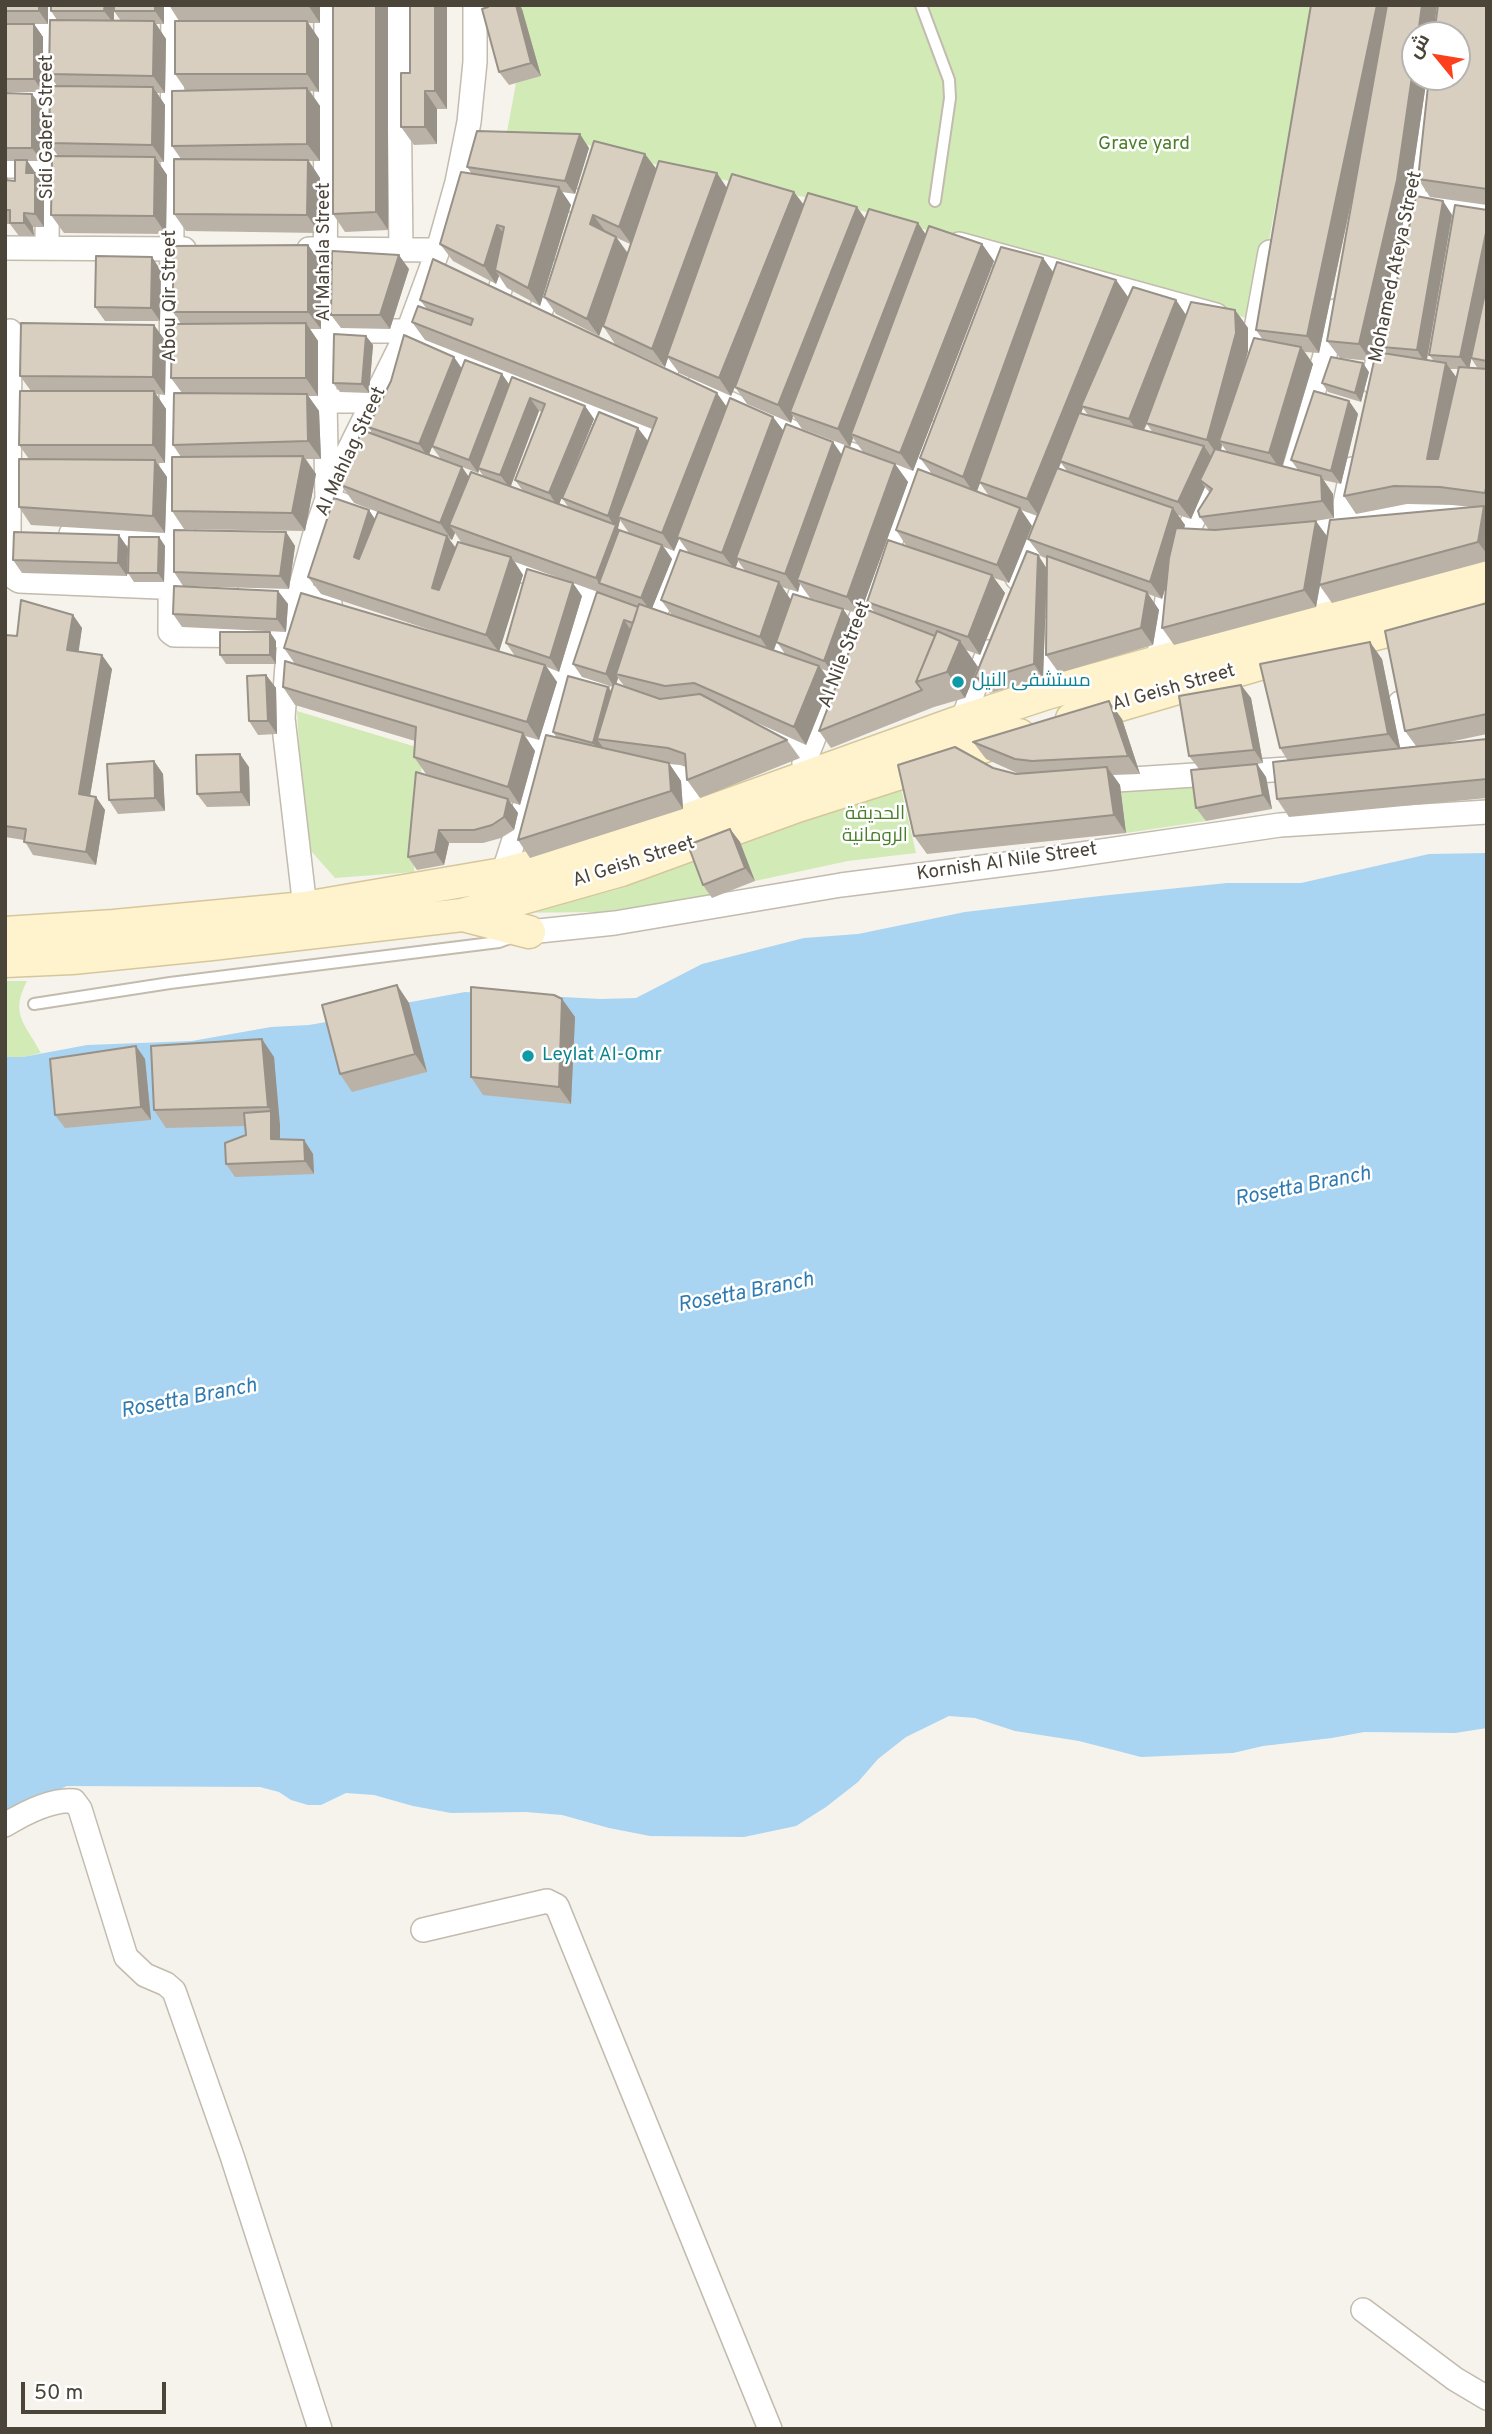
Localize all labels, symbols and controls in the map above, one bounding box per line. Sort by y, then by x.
north arrow [1401,21,1471,91]
text: ش [1403,30,1436,63]
street label: Sidi Gaber Street [37,55,59,199]
park label: Grave yard [1098,134,1190,156]
street label: Mohamed Ateya Street [1366,169,1428,365]
street label: Al Mahala Street [314,182,336,322]
street label: Abou Qir Street [160,230,182,362]
street label: Al Mahlag Street [312,384,392,520]
street label: Al Nile Street [815,598,877,712]
street label: Al Geish Street [1110,661,1238,717]
place label: مستشفى النيل [972,671,1091,693]
marker: مستشفى النيل [950,674,966,690]
park label: الحديقة الرومانية [842,804,908,848]
street label: Al Geish Street [570,833,698,893]
street label: Kornish Al Nile Street [915,839,1099,887]
place label: Leylat Al-Omr [542,1045,662,1067]
marker: Leylat Al-Omr [520,1048,536,1064]
water label: Rosetta Branch [1233,1162,1373,1214]
water label: Rosetta Branch [676,1268,816,1320]
water label: Rosetta Branch [119,1374,259,1426]
scale bar [24,2368,170,2412]
text: 50 m [34,2380,83,2407]

